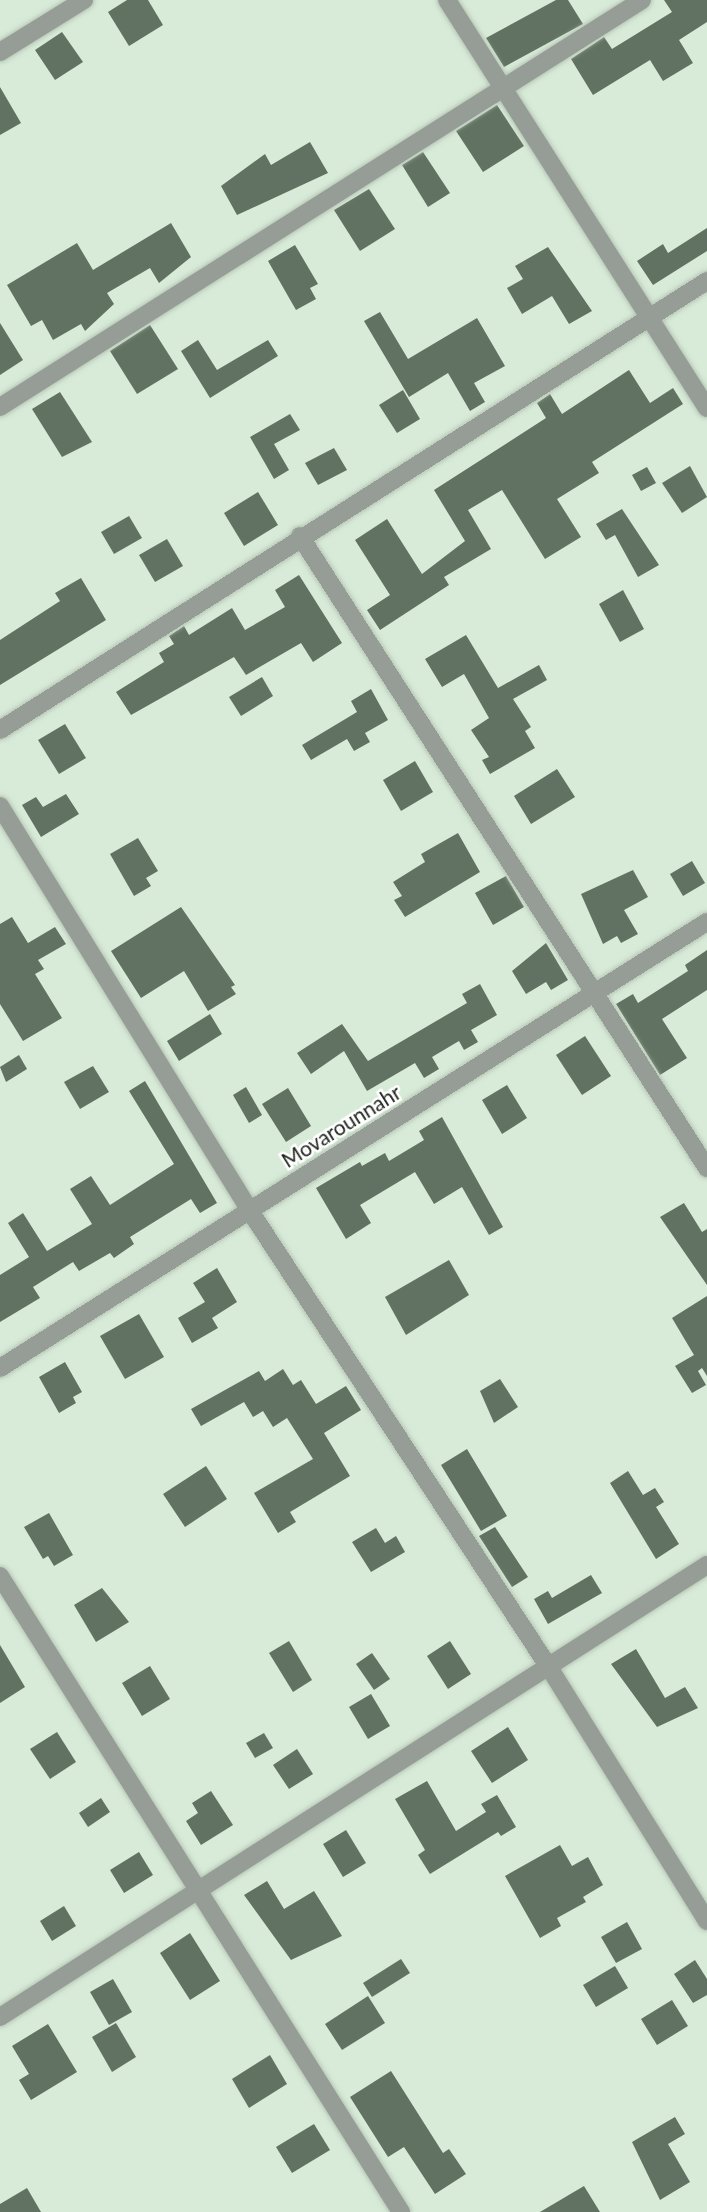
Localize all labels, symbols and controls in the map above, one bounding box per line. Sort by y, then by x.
street label: Movarounnahr [277,1079,405,1173]

